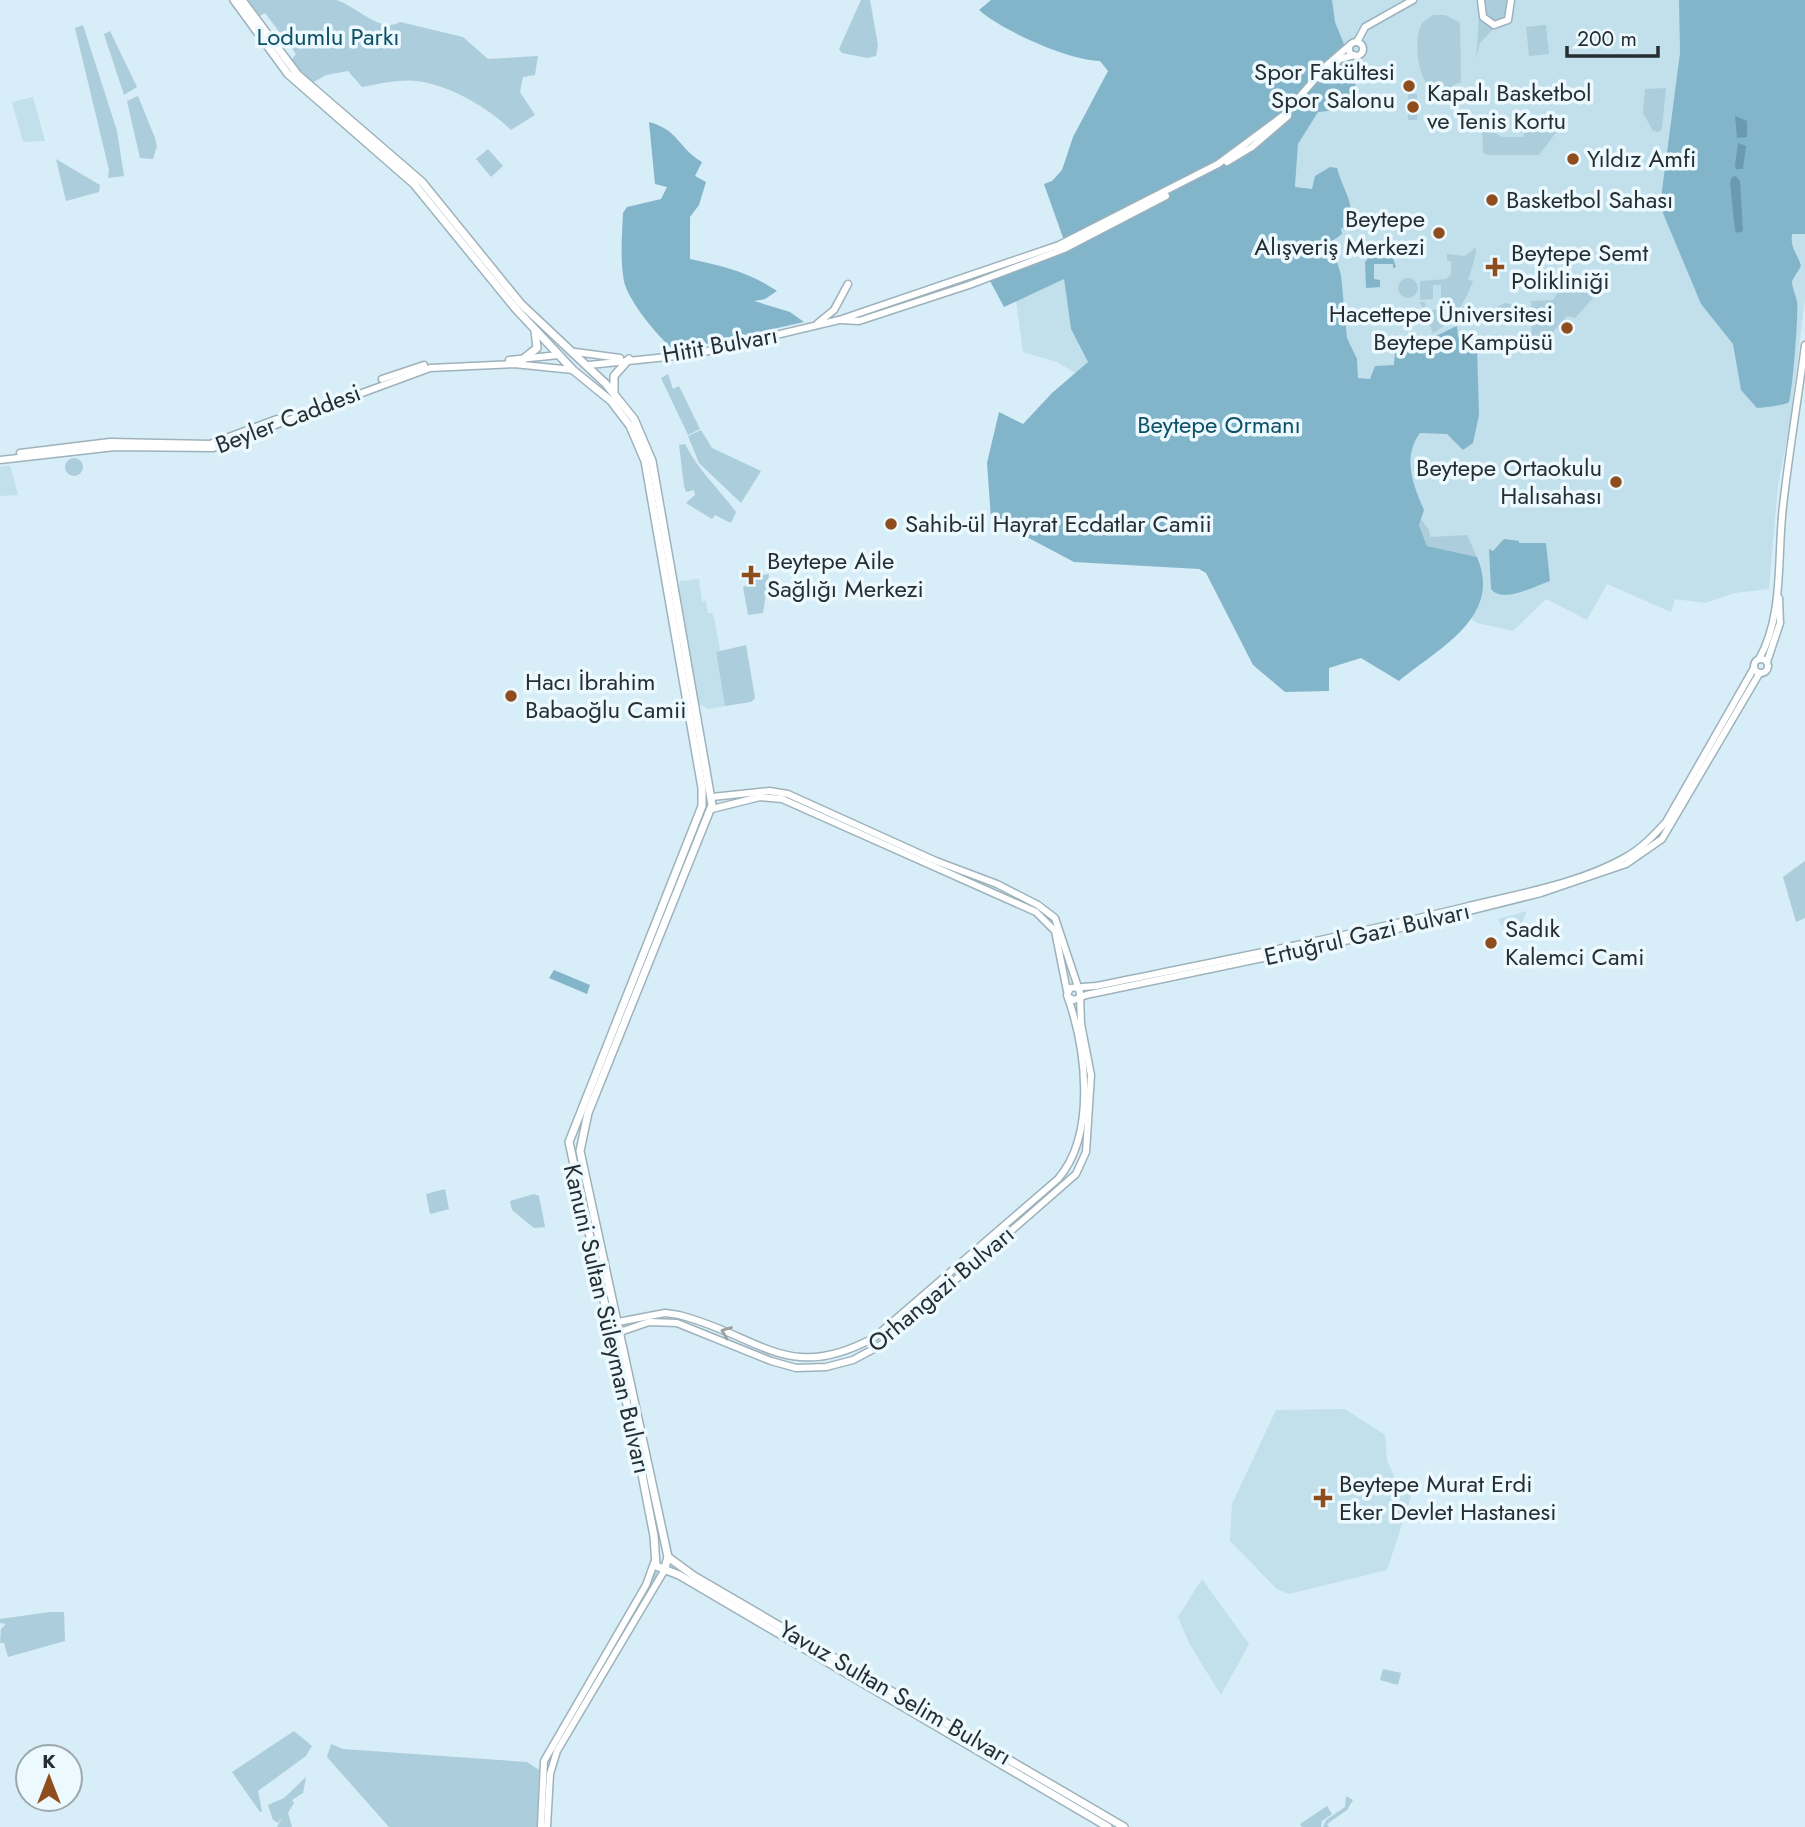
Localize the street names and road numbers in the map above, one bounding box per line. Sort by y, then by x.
street label: Hitit Bulvarı [660,317,780,372]
street label: Beyler Caddesi [210,375,365,462]
street label: Ertuğrul Gazi Bulvarı [1261,893,1473,974]
street label: Kanuni Sultan Süleyman Bulvarı [555,1161,660,1477]
street label: Orhangazi Bulvarı [860,1217,1022,1360]
street label: Yavuz Sultan Selim Bulvarı [772,1612,1018,1774]

